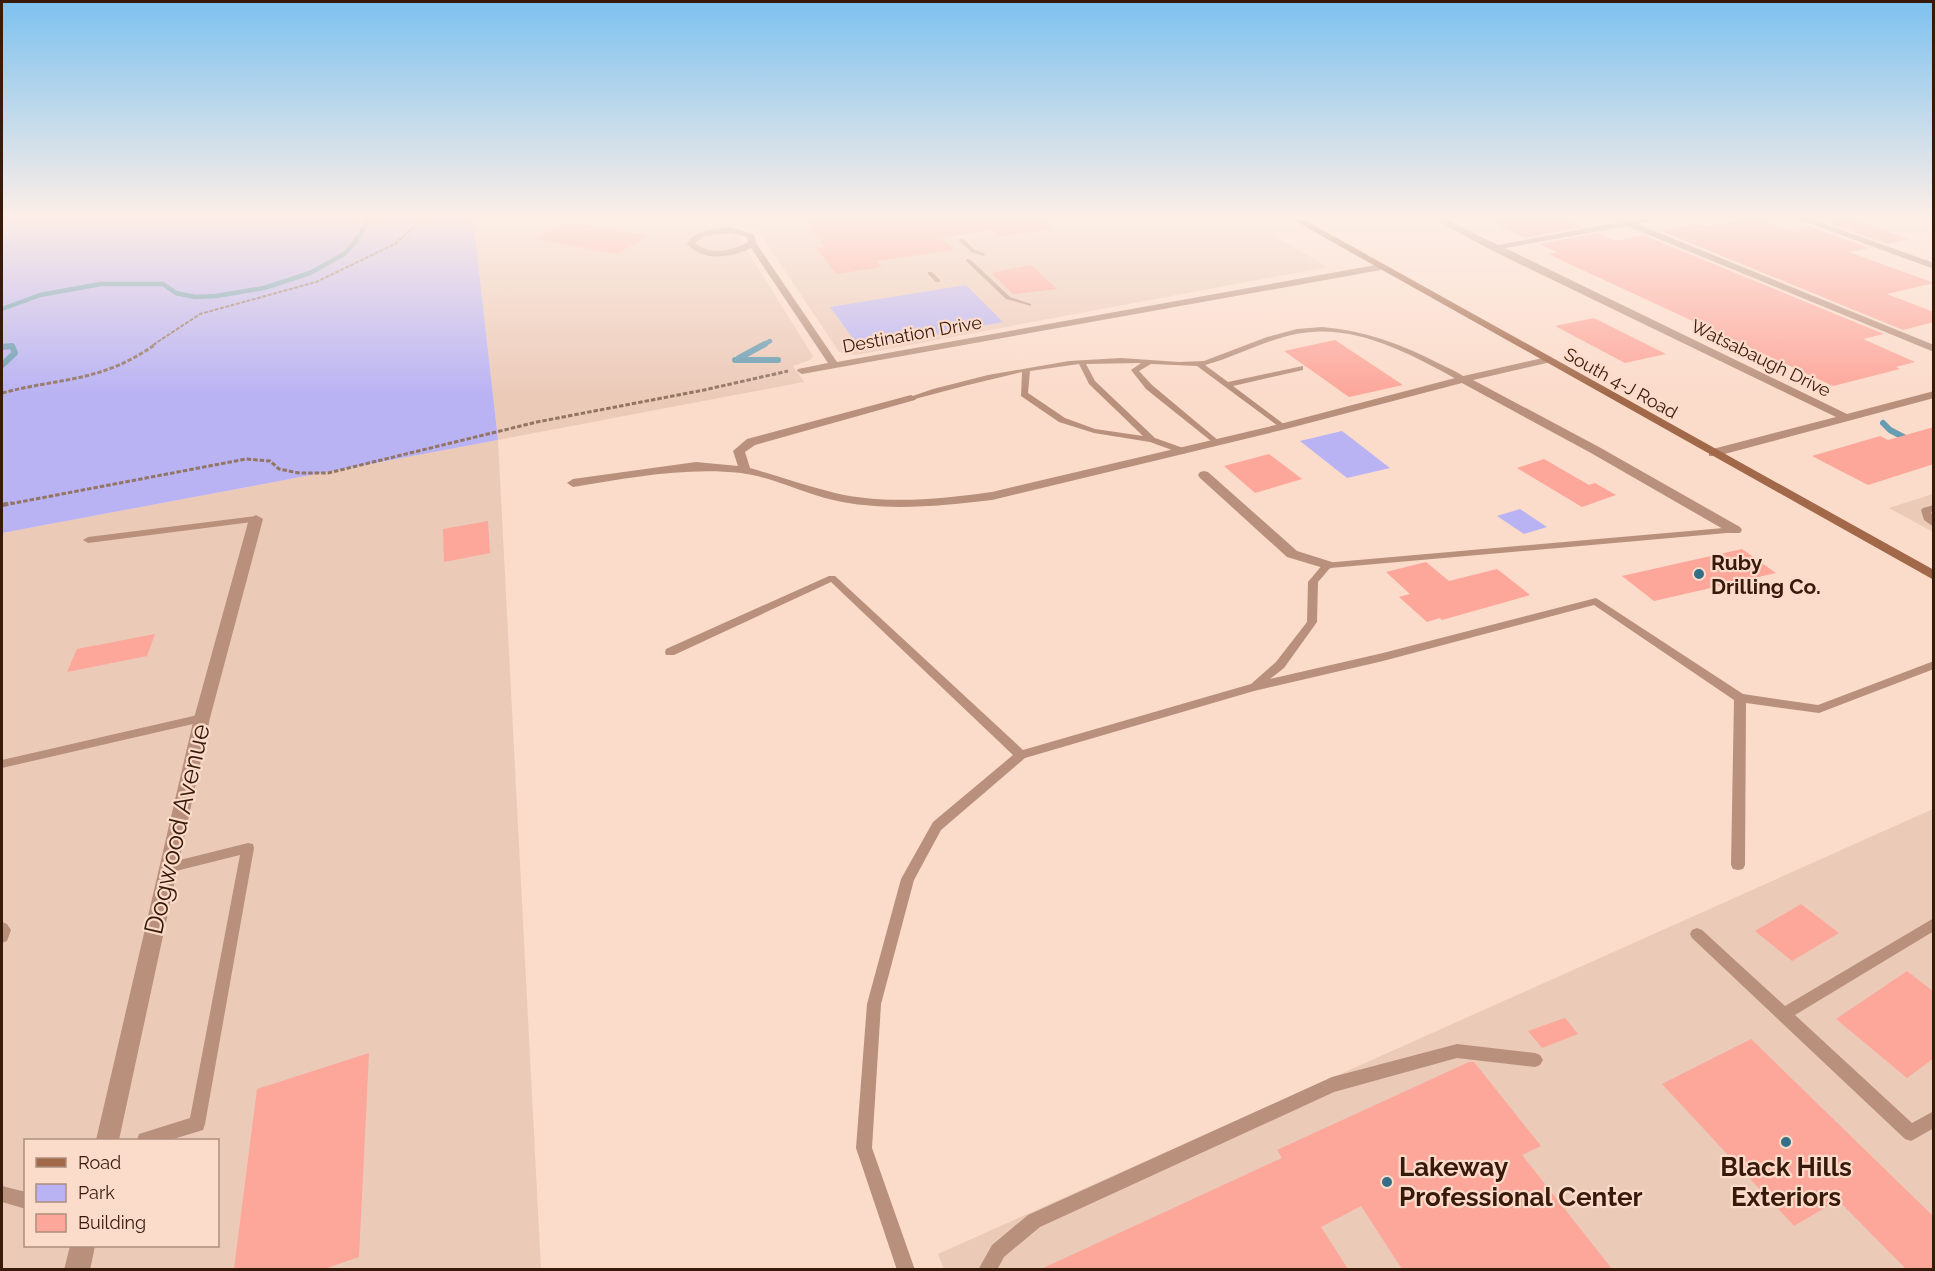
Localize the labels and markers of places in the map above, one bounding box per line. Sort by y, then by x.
place label: Ruby Drilling Co. [1711,550,1821,599]
marker: Ruby Drilling Co. [1692,567,1706,581]
marker: Black Hills Exteriors [1779,1135,1793,1149]
place label: Lakeway Professional Center [1399,1152,1643,1212]
place label: Black Hills Exteriors [1720,1152,1852,1212]
marker: Lakeway Professional Center [1380,1175,1394,1189]

